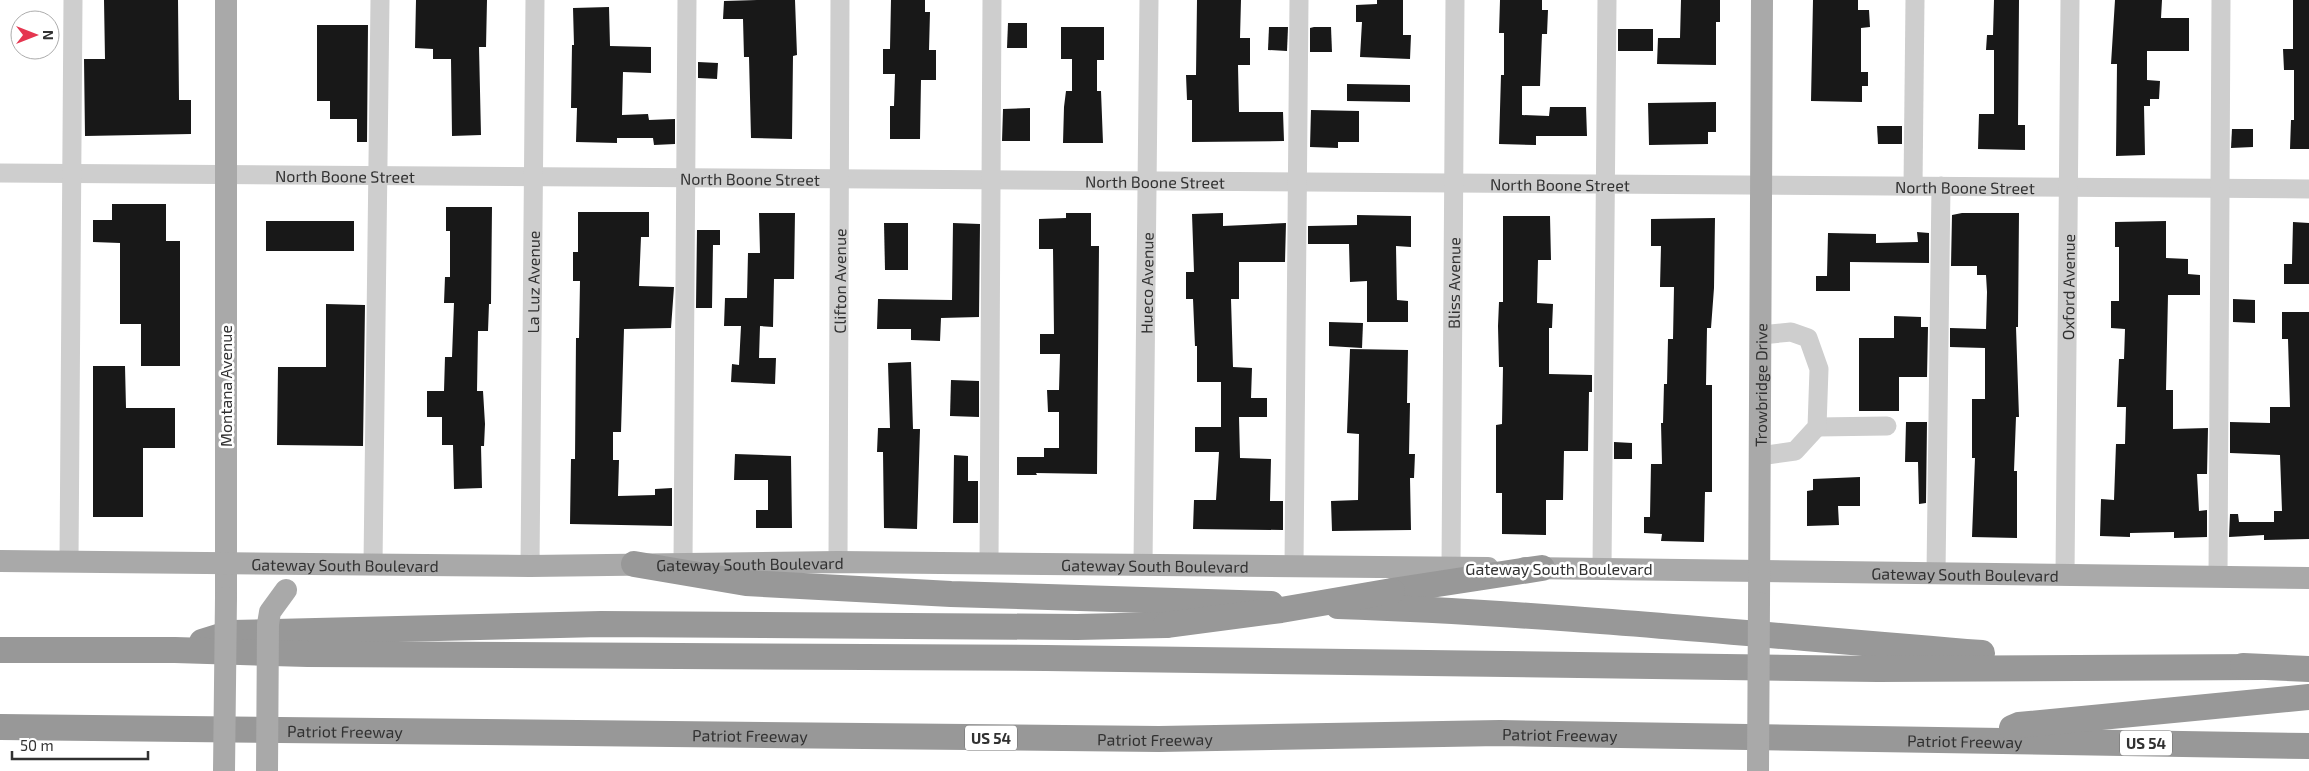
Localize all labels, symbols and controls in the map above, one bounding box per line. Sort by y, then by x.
north arrow [10,10,60,60]
text: N [40,30,57,40]
street label: North Boone Street [275,165,415,185]
street label: North Boone Street [680,168,820,188]
street label: North Boone Street [1085,171,1225,191]
street label: North Boone Street [1490,174,1630,194]
street label: North Boone Street [1895,177,2035,197]
street label: Clifton Avenue [829,228,849,334]
street label: La Luz Avenue [523,230,542,334]
street label: Hueco Avenue [1136,232,1156,334]
street label: Oxford Avenue [2058,234,2077,340]
street label: Bliss Avenue [1443,237,1463,329]
street label: Trowbridge Drive [1750,323,1770,447]
street label: Montana Avenue [216,325,235,447]
street label: Gateway South Boulevard [656,552,844,574]
street label: Gateway South Boulevard [251,554,439,575]
street label: Gateway South Boulevard [1061,555,1249,575]
street label: Gateway South Boulevard [1465,559,1653,578]
street label: Gateway South Boulevard [1871,563,2059,584]
street label: Patriot Freeway [287,720,403,741]
street label: Patriot Freeway [1502,724,1618,744]
street label: Patriot Freeway [692,725,808,745]
road number: US 54 [965,726,1017,750]
scale bar [12,728,149,760]
street label: Patriot Freeway [1097,729,1213,749]
street label: Patriot Freeway [1907,730,2023,751]
road number: US 54 [2120,730,2172,756]
text: 50 m [20,736,54,754]

